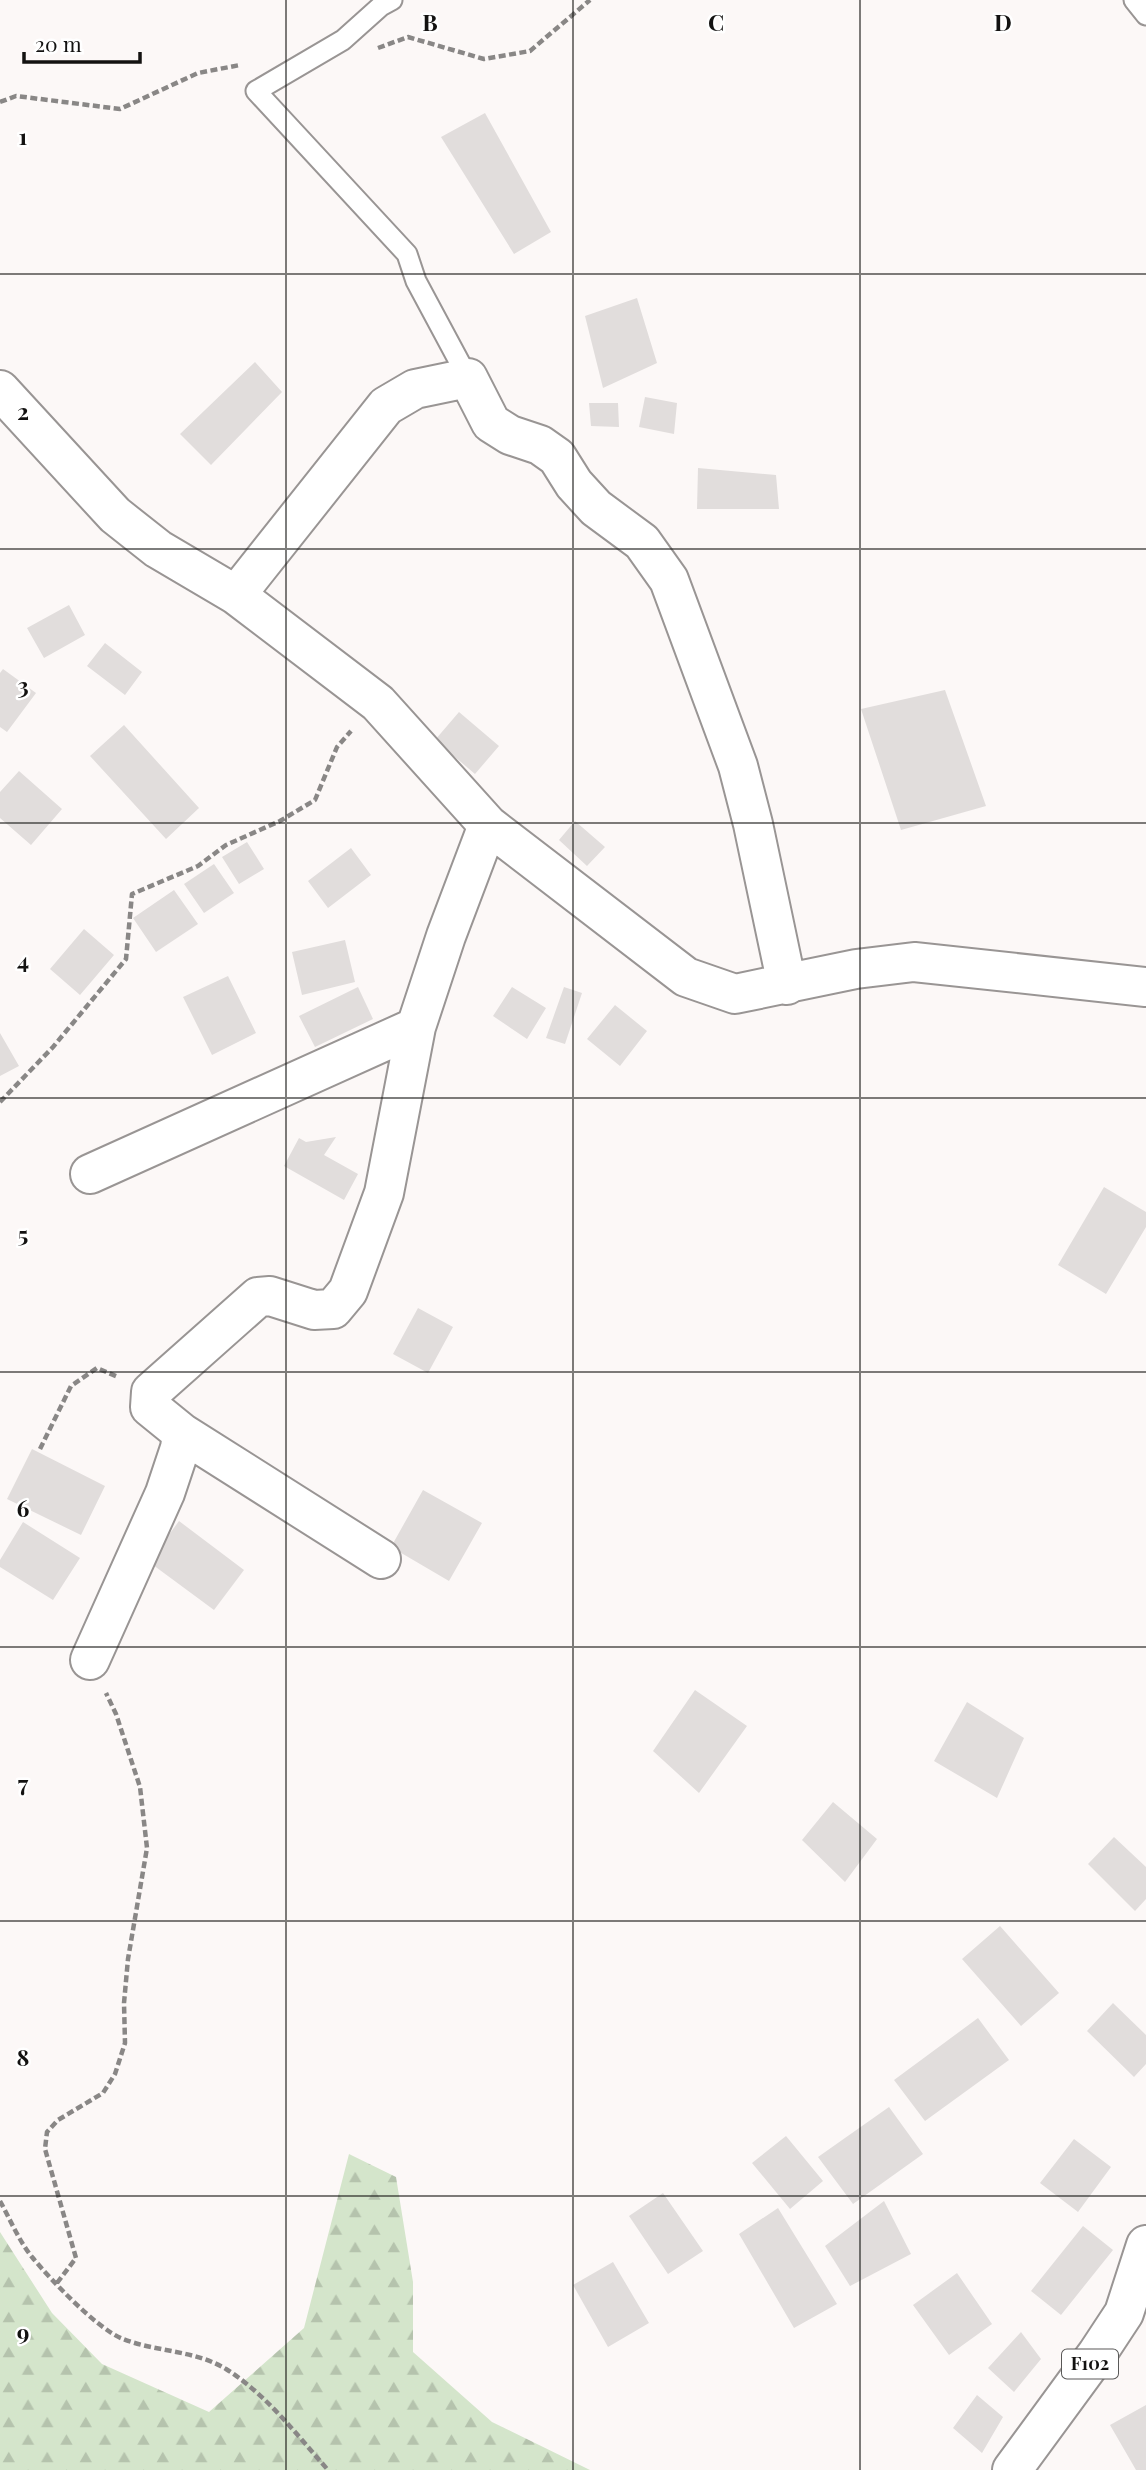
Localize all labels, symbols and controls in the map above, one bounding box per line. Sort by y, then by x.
text: B [422,6,438,37]
text: C [708,6,724,37]
text: D [994,6,1012,37]
scale bar [24,21,140,65]
text: 20 m [35,29,82,57]
text: 1 [19,120,28,151]
text: 2 [17,395,29,426]
text: 3 [17,669,29,700]
text: 4 [17,944,29,975]
text: 5 [18,1218,28,1249]
text: 6 [17,1492,30,1523]
text: 7 [18,1767,29,1798]
text: 8 [17,2041,29,2072]
text: 9 [17,2316,29,2347]
road number: F102 [1062,2350,1118,2378]

